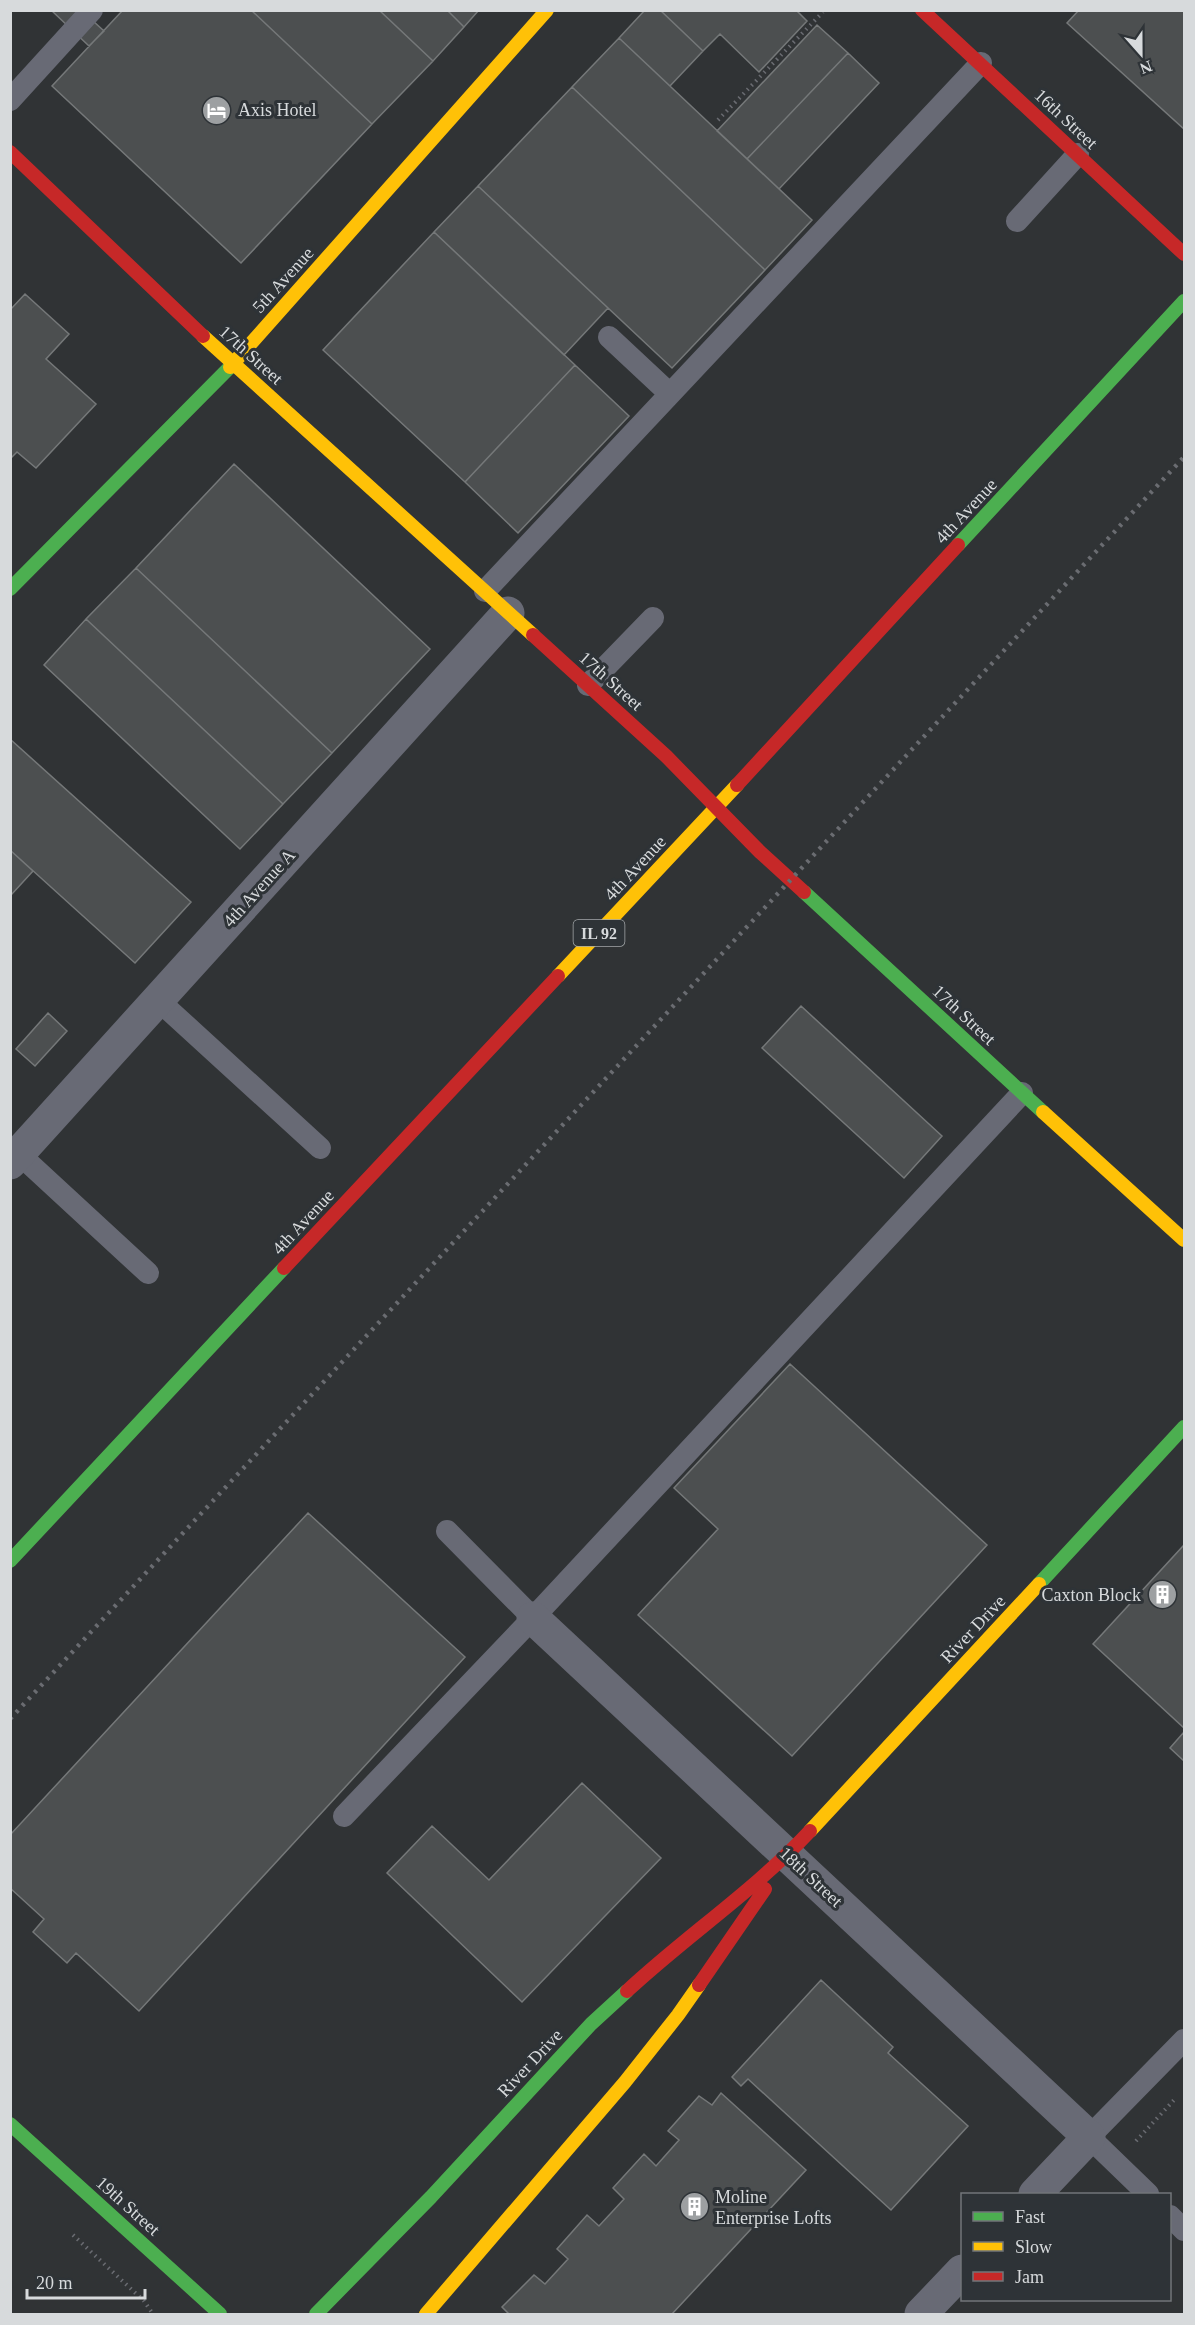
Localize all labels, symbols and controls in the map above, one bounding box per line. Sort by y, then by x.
north arrow [1111,24,1171,84]
text: N [1137,58,1155,78]
street label: 16th Street [1030,85,1102,153]
hotel icon: Axis Hotel [201,94,233,126]
place label: Axis Hotel [238,100,317,120]
street label: 5th Avenue [248,243,318,317]
street label: 17th Street [215,321,287,389]
street label: 4th Avenue [931,475,1001,547]
street label: 17th Street [575,647,647,715]
street label: 4th Avenue [600,832,670,904]
street label: 4th Avenue A [219,845,299,931]
road number: IL 92 [574,920,624,946]
street label: 17th Street [928,981,1000,1049]
street label: 4th Avenue [268,1186,338,1258]
building icon: Caxton Block [1146,1579,1178,1611]
place label: Caxton Block [1042,1585,1141,1605]
street label: River Drive [937,1591,1009,1667]
street label: 18th Street [775,1843,847,1911]
street label: River Drive [494,2025,566,2101]
street label: 19th Street [92,2172,164,2240]
place label: Moline Enterprise Lofts [715,2187,831,2228]
building icon: Moline Enterprise Lofts [678,2191,710,2223]
legend [961,2193,1171,2301]
text: Fast [1015,2207,1045,2227]
text: Slow [1015,2237,1052,2257]
scale bar [27,2262,146,2300]
text: Jam [1015,2267,1044,2287]
text: 20 m [36,2273,73,2293]

